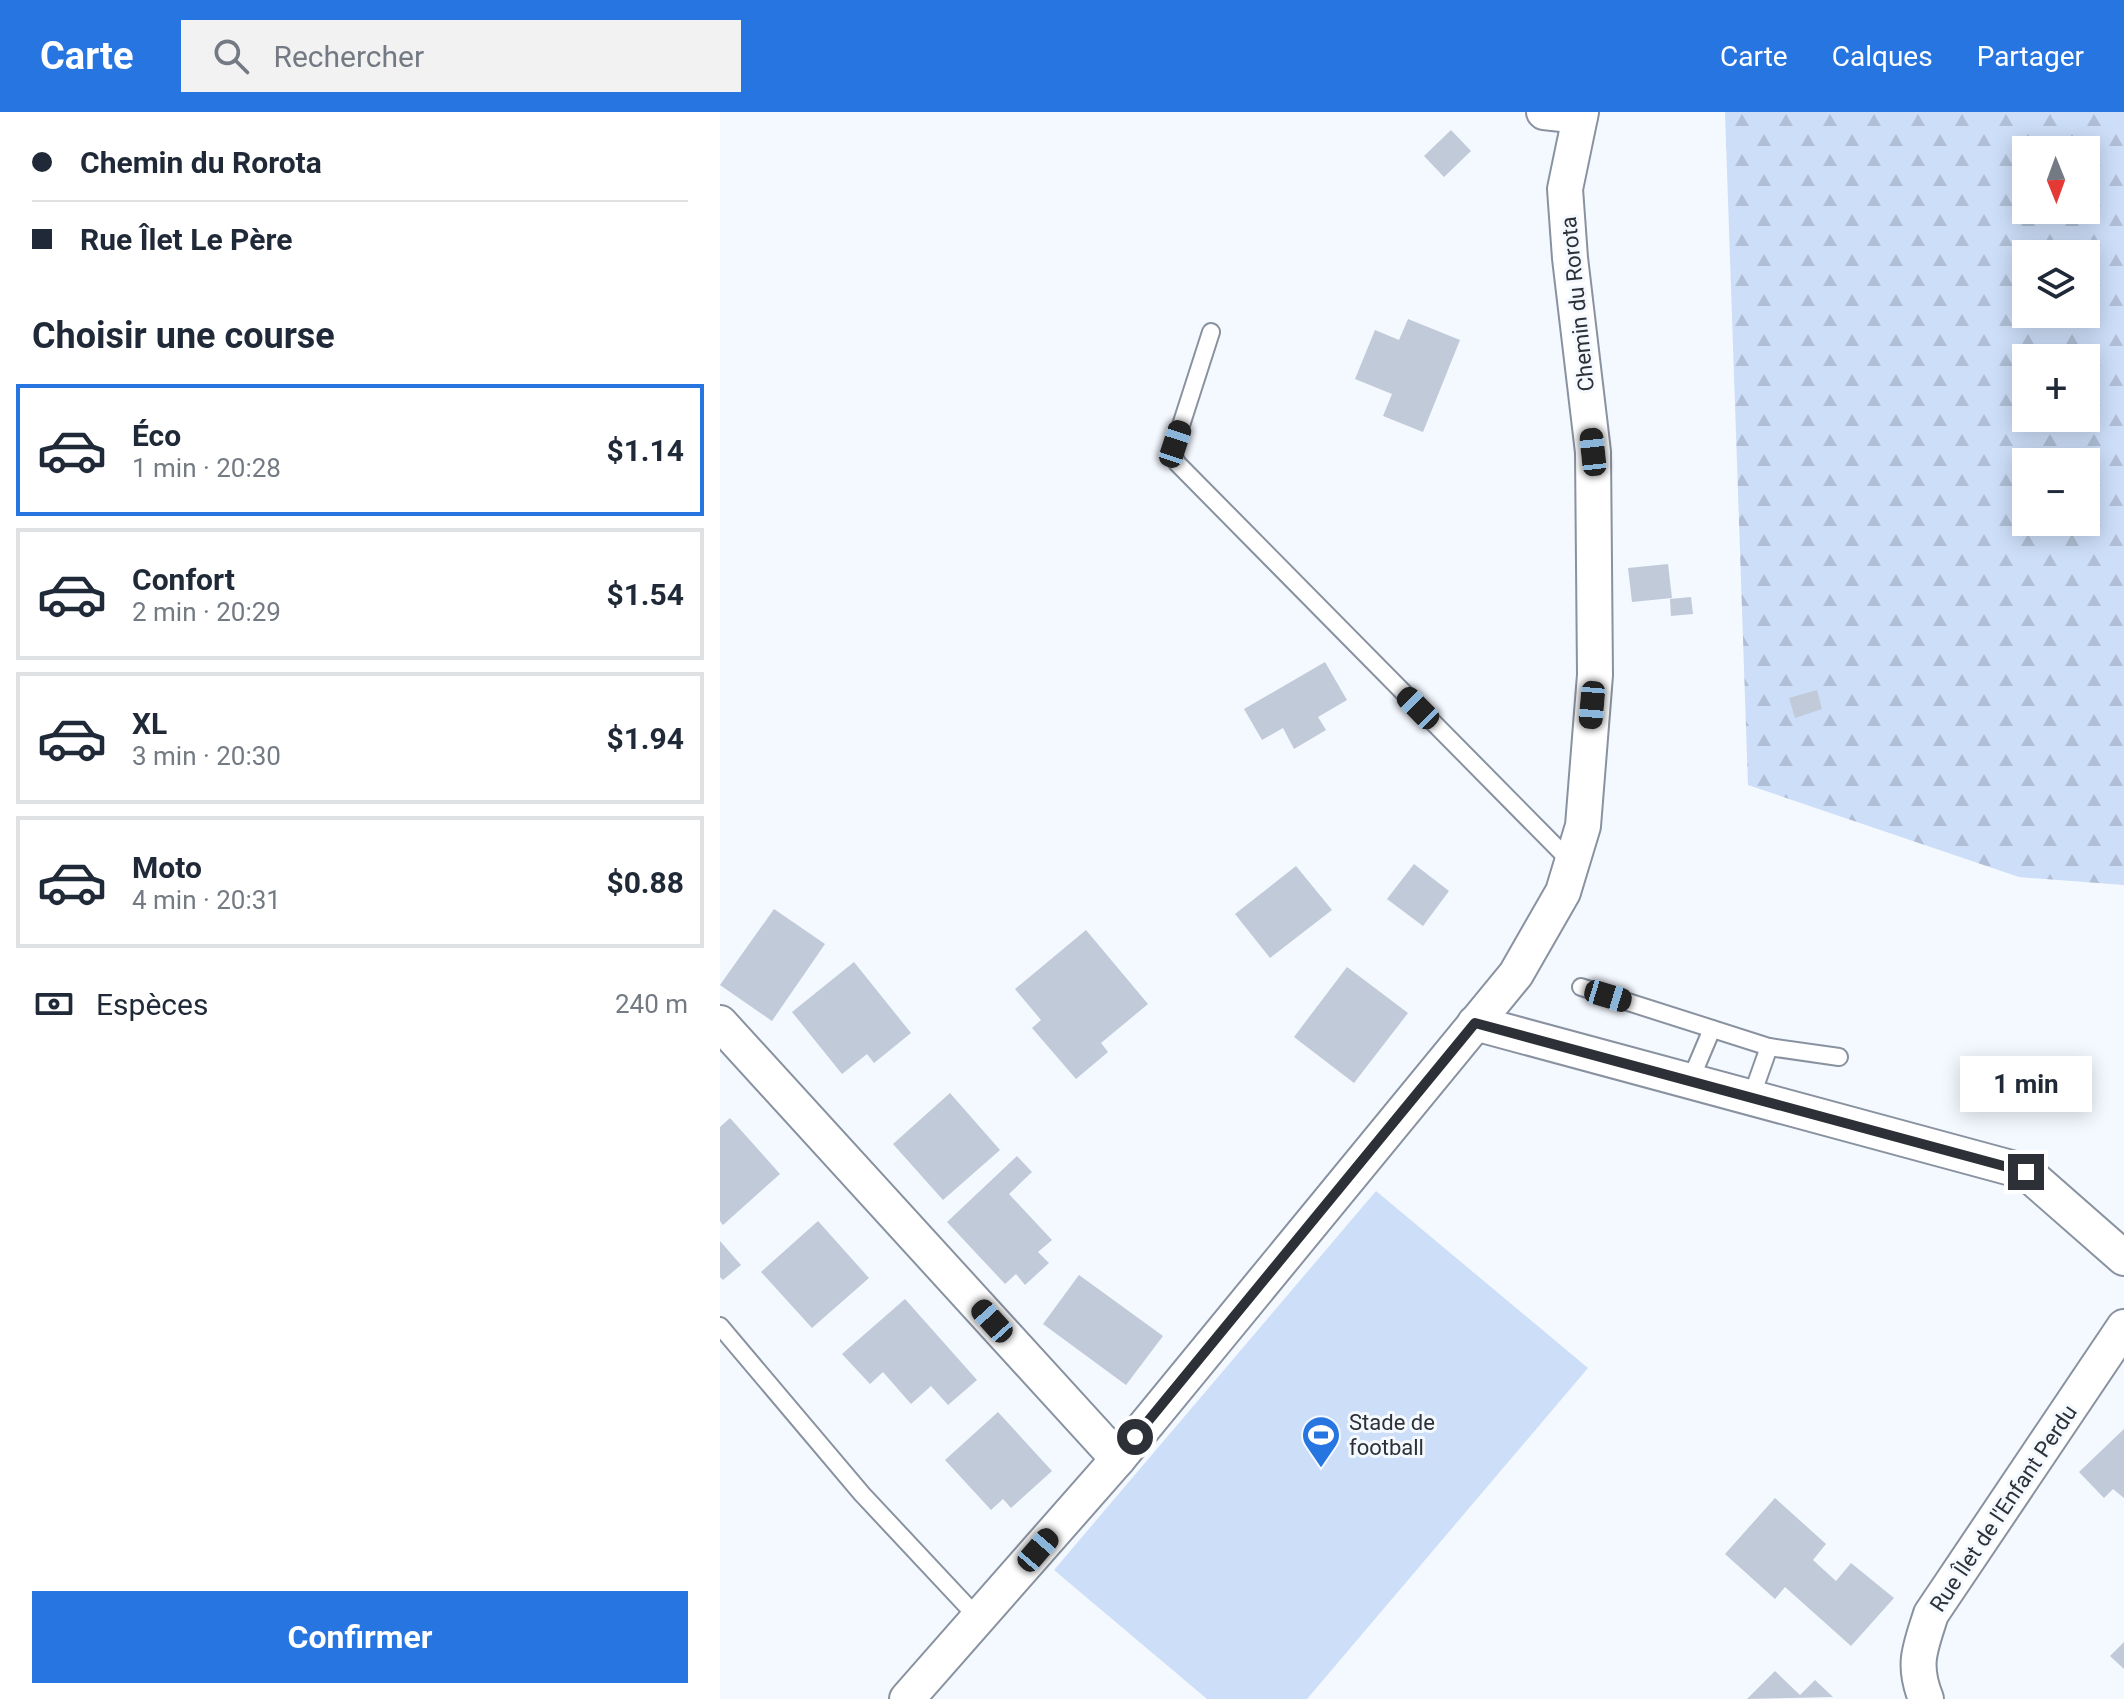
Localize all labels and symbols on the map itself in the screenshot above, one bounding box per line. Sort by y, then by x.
north arrow [2012,136,2100,224]
street label: Chemin du Rorota [1556,215,1599,392]
car [1156,417,1194,471]
car [1579,427,1607,477]
car [1578,680,1606,730]
car [1393,683,1443,733]
car [1582,978,1634,1014]
callout: 1 min [1960,1056,2092,1112]
route end [2008,1154,2044,1190]
car [967,1295,1017,1347]
street label: Rue Îlet de l'Enfant Perdu [1925,1400,2082,1616]
place label: Stade de football [1349,1410,1435,1460]
sports icon: Stade de football [1300,1414,1342,1469]
route start [1117,1419,1153,1455]
car [1013,1524,1063,1576]

